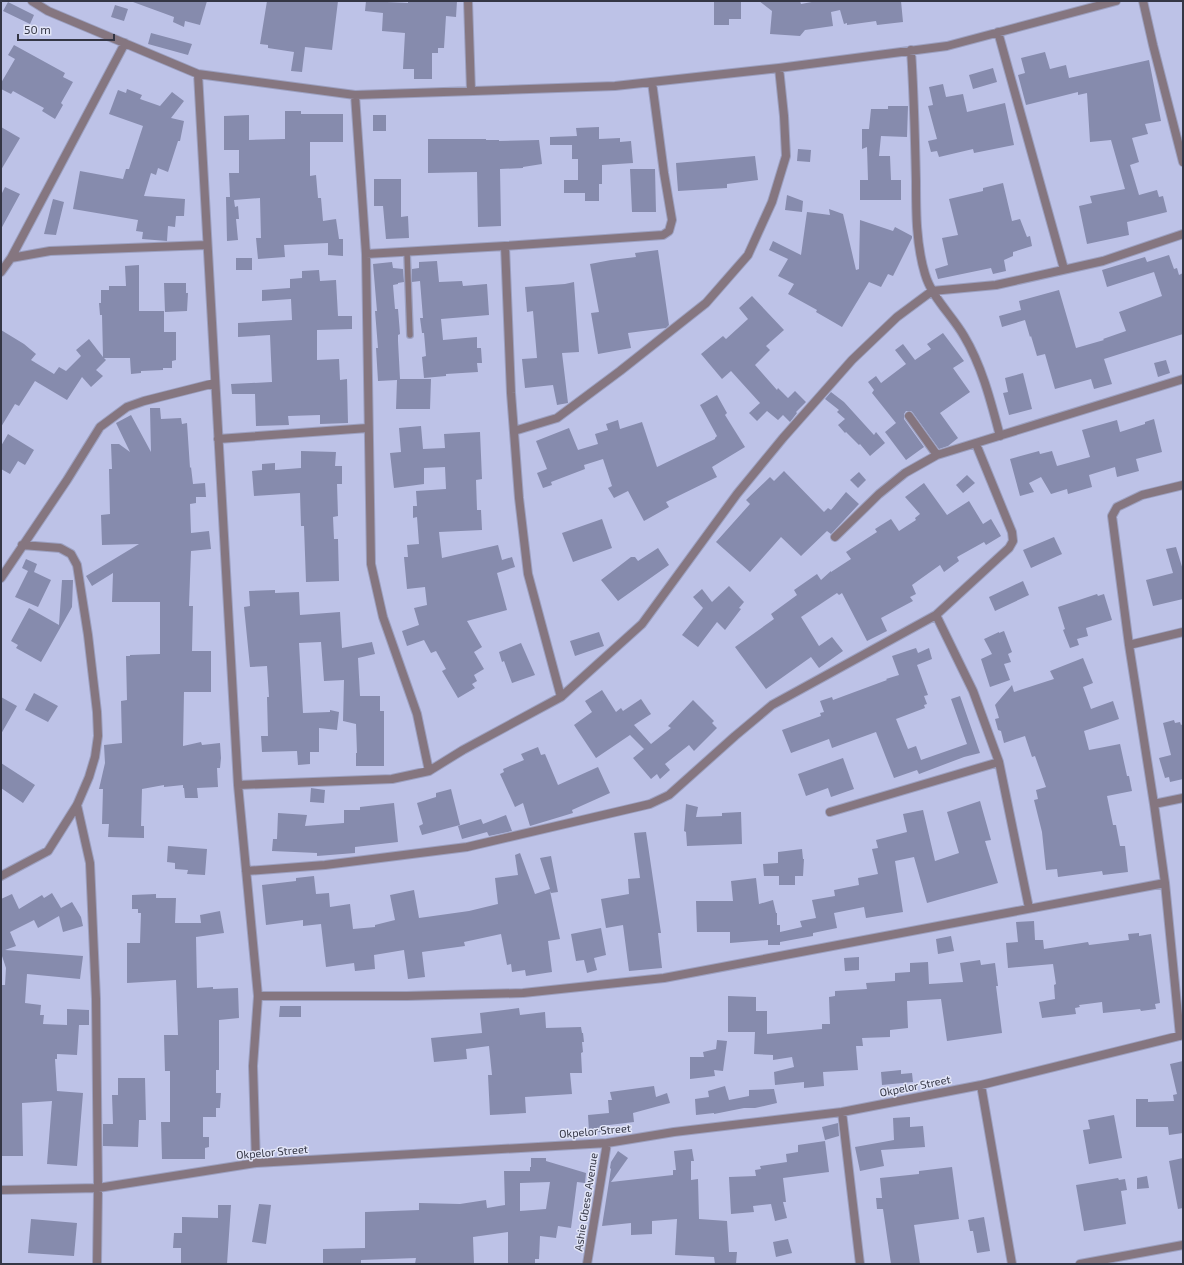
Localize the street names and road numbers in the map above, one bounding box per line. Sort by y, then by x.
street label: Okpelor Street [878,1072,951,1099]
street label: Okpelor Street [559,1121,631,1140]
street label: Okpelor Street [236,1142,308,1161]
street label: Ashie Gbese Avenue [571,1152,600,1252]

